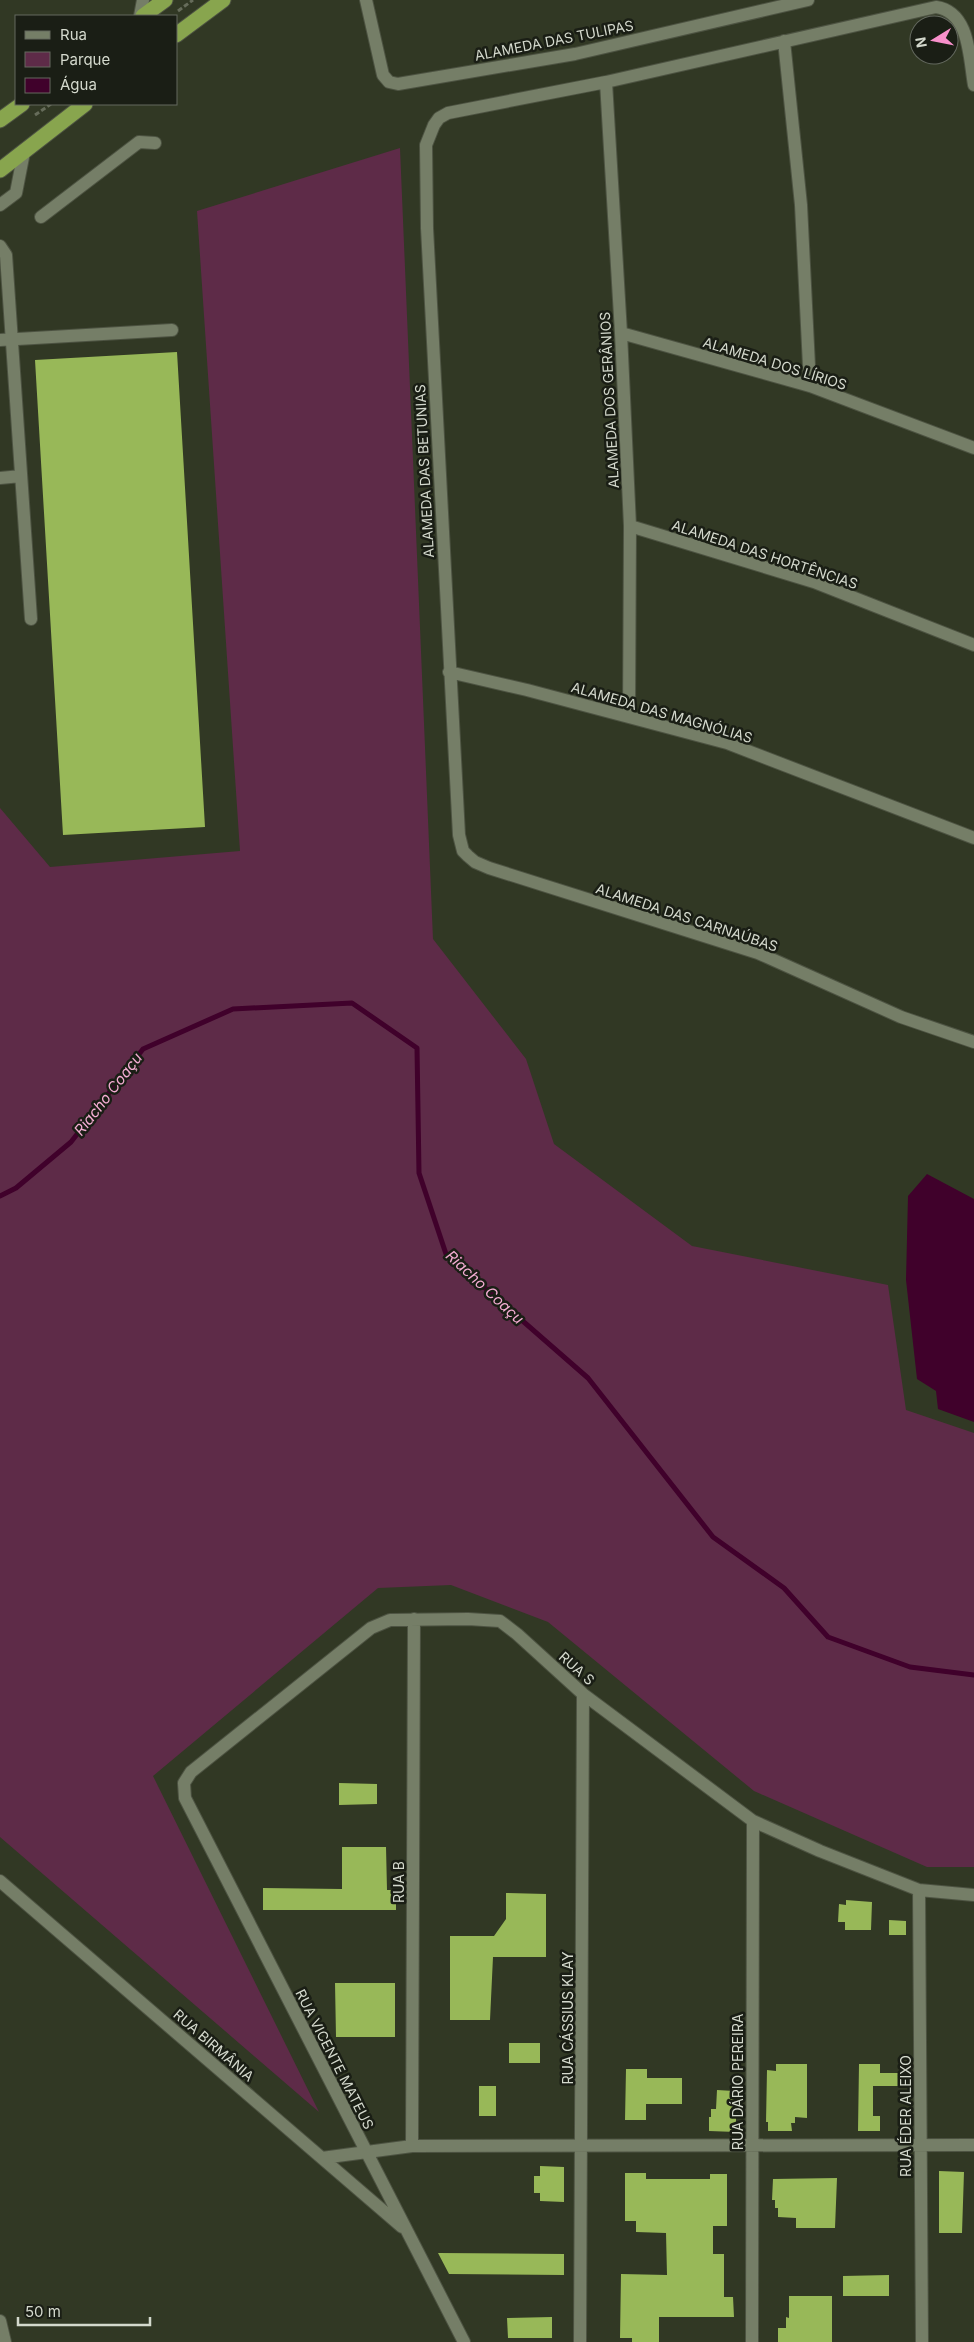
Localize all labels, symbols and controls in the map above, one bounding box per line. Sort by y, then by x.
legend [15,15,178,105]
north arrow [909,15,959,65]
street label: ALAMEDA DAS TULIPAS [473,16,635,64]
text: Rua [60,25,87,44]
text: N [911,36,930,49]
text: Parque [60,50,110,69]
text: Água [60,75,97,94]
street label: ALAMEDA DOS GERÂNIOS [596,311,622,489]
street label: ALAMEDA DOS LÍRIOS [701,333,849,393]
street label: ALAMEDA DAS BETUNIAS [411,384,437,558]
street label: ALAMEDA DAS HORTÊNCIAS [670,516,860,592]
street label: ALAMEDA DAS MAGNÓLIAS [570,678,755,746]
street label: ALAMEDA DAS CARNAÚBAS [594,879,780,955]
water label: Riacho Coaçu [70,1049,146,1139]
water label: Riacho Coaçu [442,1246,528,1328]
street label: RUA S [556,1648,598,1688]
street label: RUA B [390,1861,407,1903]
street label: RUA CÁSSIUS KLAY [559,1951,576,2084]
street label: RUA VICENTE MATEUS [292,1986,378,2132]
street label: RUA BIRMÂNIA [170,2005,258,2085]
street label: RUA DÁRIO PEREIRA [729,2013,746,2150]
street label: RUA ÉDER ALEIXO [897,2055,914,2177]
scale bar [18,2294,150,2326]
text: 50 m [25,2302,61,2321]

